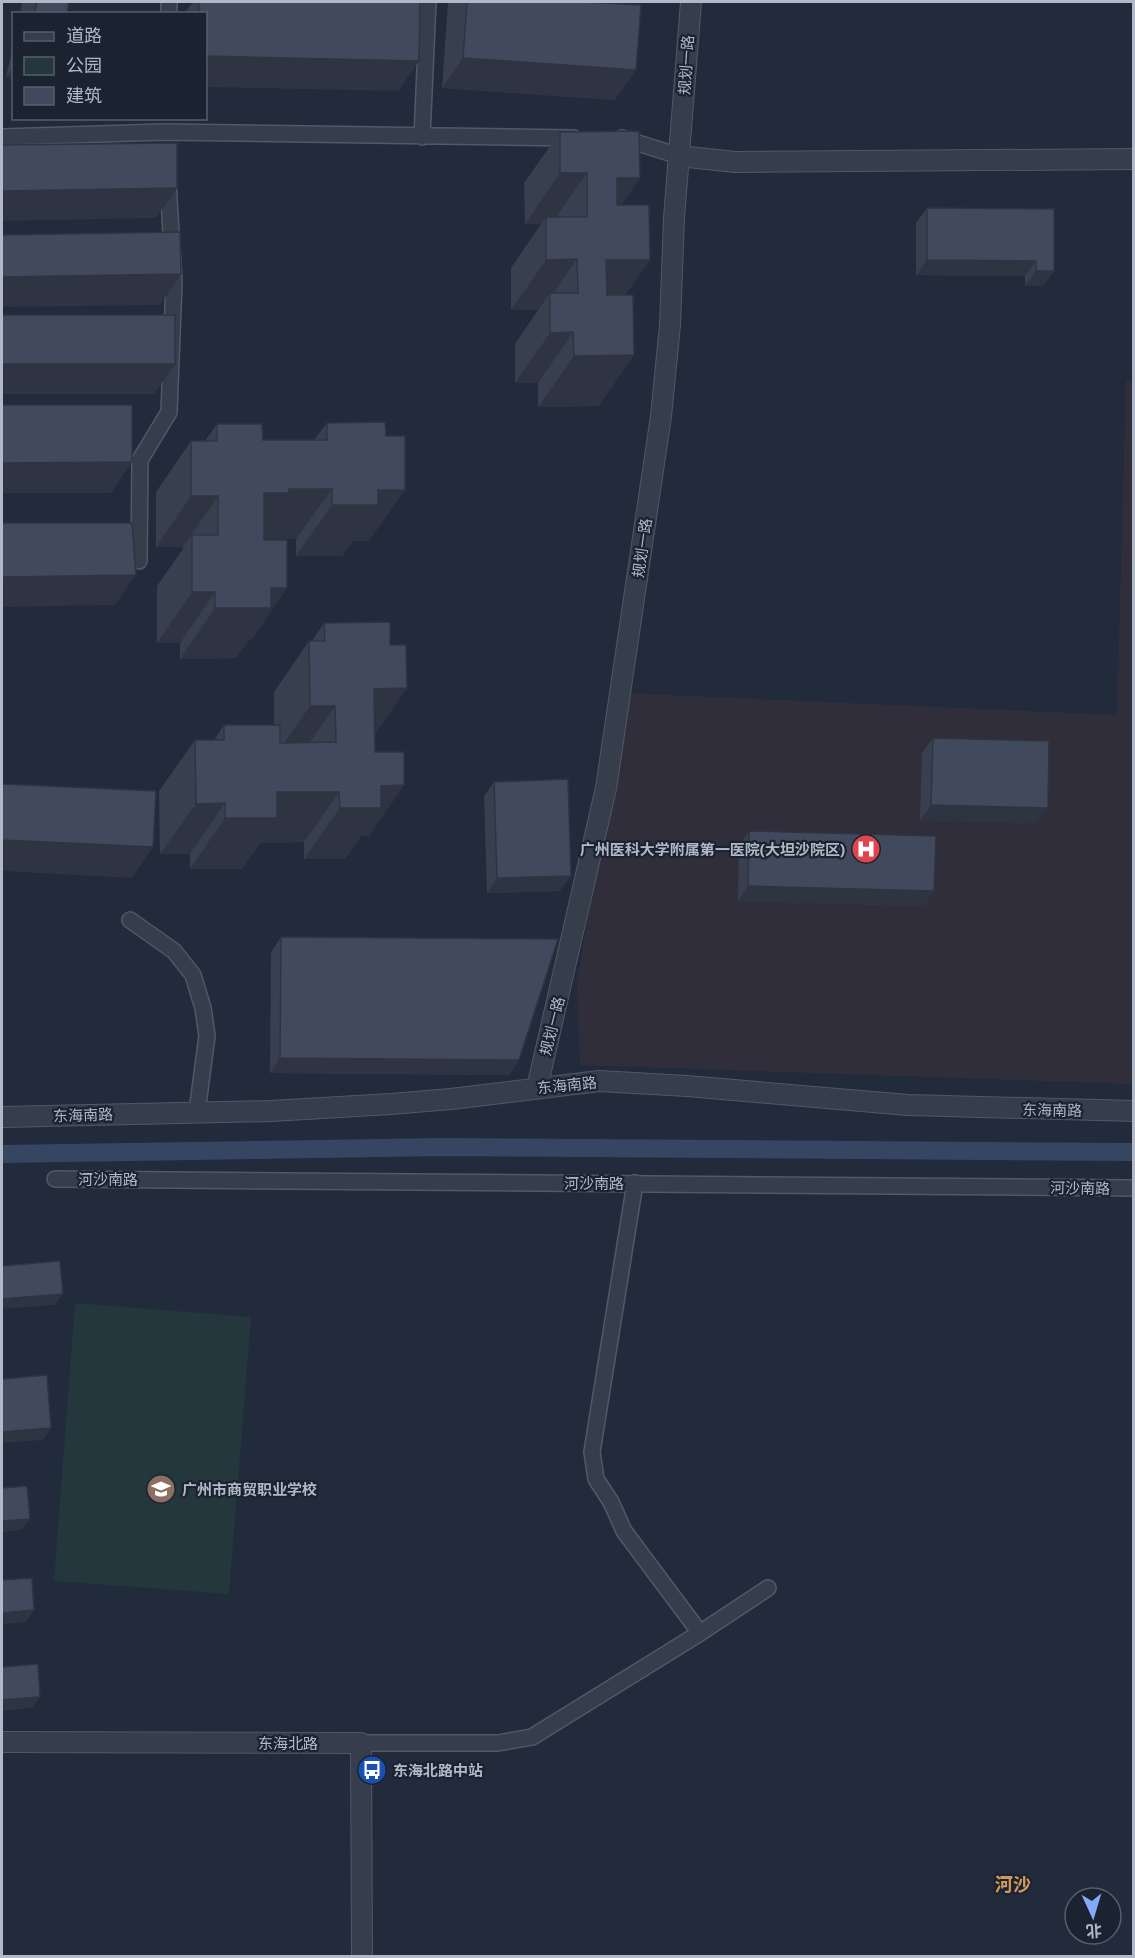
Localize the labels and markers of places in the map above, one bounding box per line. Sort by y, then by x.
hospital icon: 广州医科大学附属第一医院(大坦沙院区) [850,833,882,865]
place label: 广州医科大学附属第一医院(大坦沙院区) [580,840,845,859]
school or university icon: 广州市商贸职业学校 [145,1473,177,1505]
place label: 广州市商贸职业学校 [182,1480,317,1499]
bus stop icon: 东海北路中站 [356,1754,388,1786]
place label: 东海北路中站 [393,1761,483,1780]

